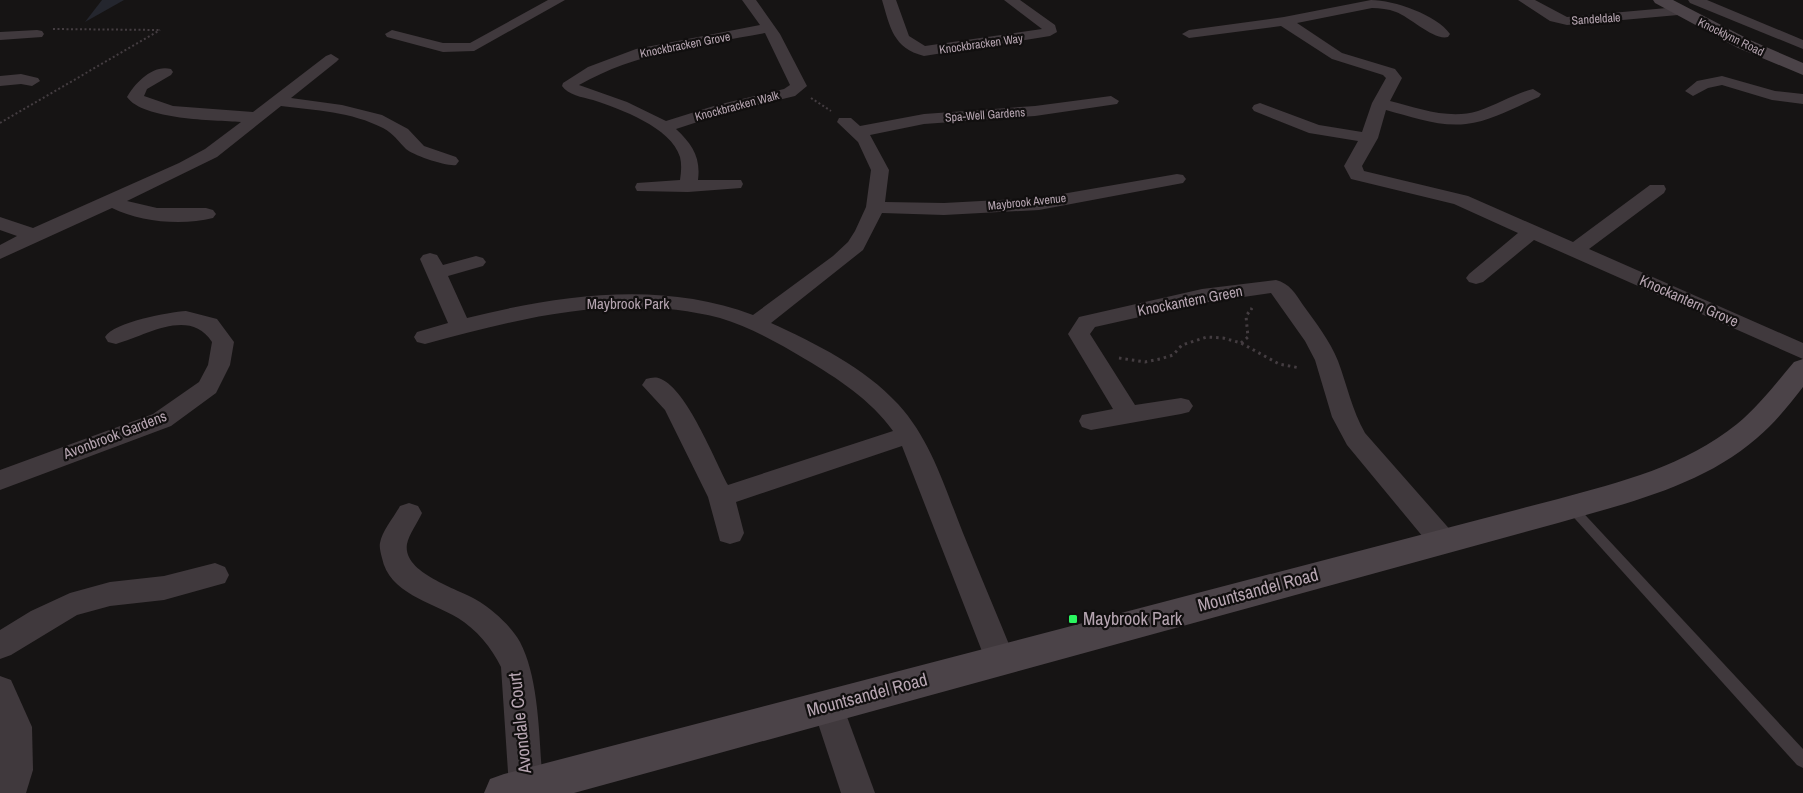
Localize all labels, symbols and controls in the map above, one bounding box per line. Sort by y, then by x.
street label: Sandeldale [1571,9,1621,29]
street label: Knocklynn Road [1695,14,1767,60]
street label: Knockbracken Grove [638,28,732,62]
street label: Knockbracken Way [938,30,1024,58]
street label: Knockbracken Walk [693,87,781,125]
street label: Spa-Well Gardens [944,104,1026,126]
street label: Maybrook Avenue [987,190,1067,214]
street label: Knockantern Grove [1637,269,1742,332]
street label: Knockantern Green [1136,280,1244,321]
street label: Maybrook Park [587,293,670,314]
street label: Avonbrook Gardens [59,405,170,464]
street label: Mountsandel Road [1195,561,1321,618]
place label: Maybrook Park [1083,606,1183,631]
marker: Maybrook Park [1067,613,1079,625]
street label: Mountsandel Road [804,666,930,723]
street label: Avondale Court [502,671,537,776]

